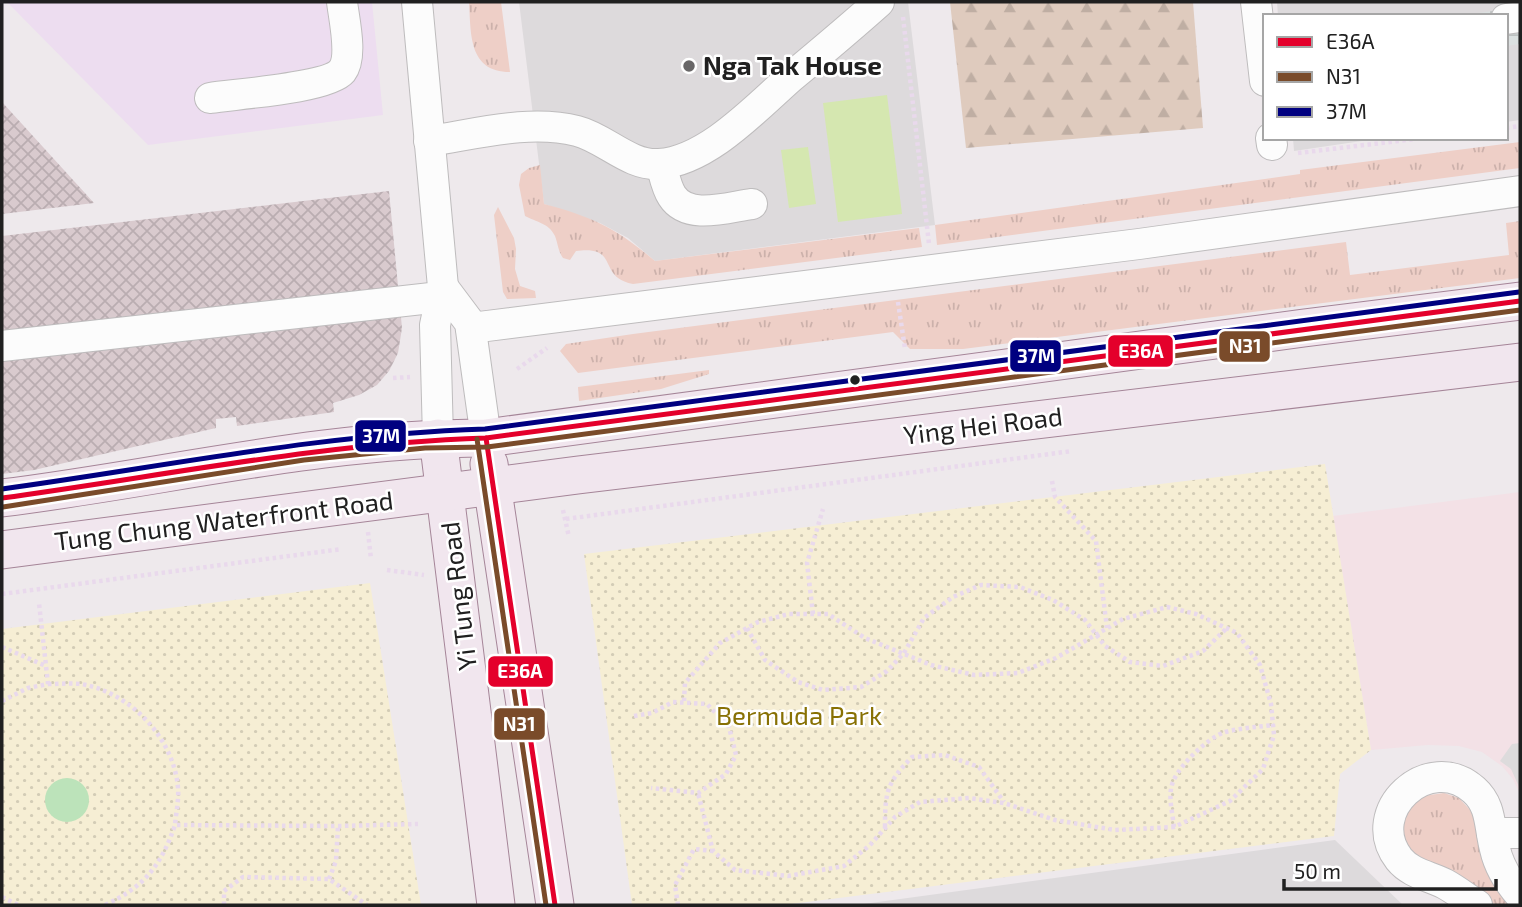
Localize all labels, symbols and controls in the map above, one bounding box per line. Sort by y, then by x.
legend [1263,14,1508,140]
text: E36A [1326,28,1375,53]
place label: Nga Tak House [703,49,882,80]
marker: Nga Tak House [681,58,697,74]
text: N31 [1326,63,1361,88]
text: 37M [1326,98,1367,123]
line badge: N31 [1218,330,1271,363]
line badge: E36A [1107,334,1174,368]
text: N31 [1229,334,1261,357]
line badge: 37M [1009,339,1062,373]
text: E36A [1118,339,1164,362]
text: 37M [1017,344,1055,367]
unlabelled marker [848,373,862,387]
street label: Ying Hei Road [901,399,1064,450]
line badge: 37M [354,419,407,453]
text: 37M [362,424,400,447]
street label: Tung Chung Waterfront Road [53,483,395,556]
street label: Yi Tung Road [433,520,482,672]
line badge: E36A [487,655,554,688]
text: E36A [497,659,543,682]
park label: Bermuda Park [716,699,882,730]
line badge: N31 [493,707,546,741]
text: N31 [503,712,535,735]
scale bar [1284,848,1496,892]
text: 50 m [1294,858,1341,883]

